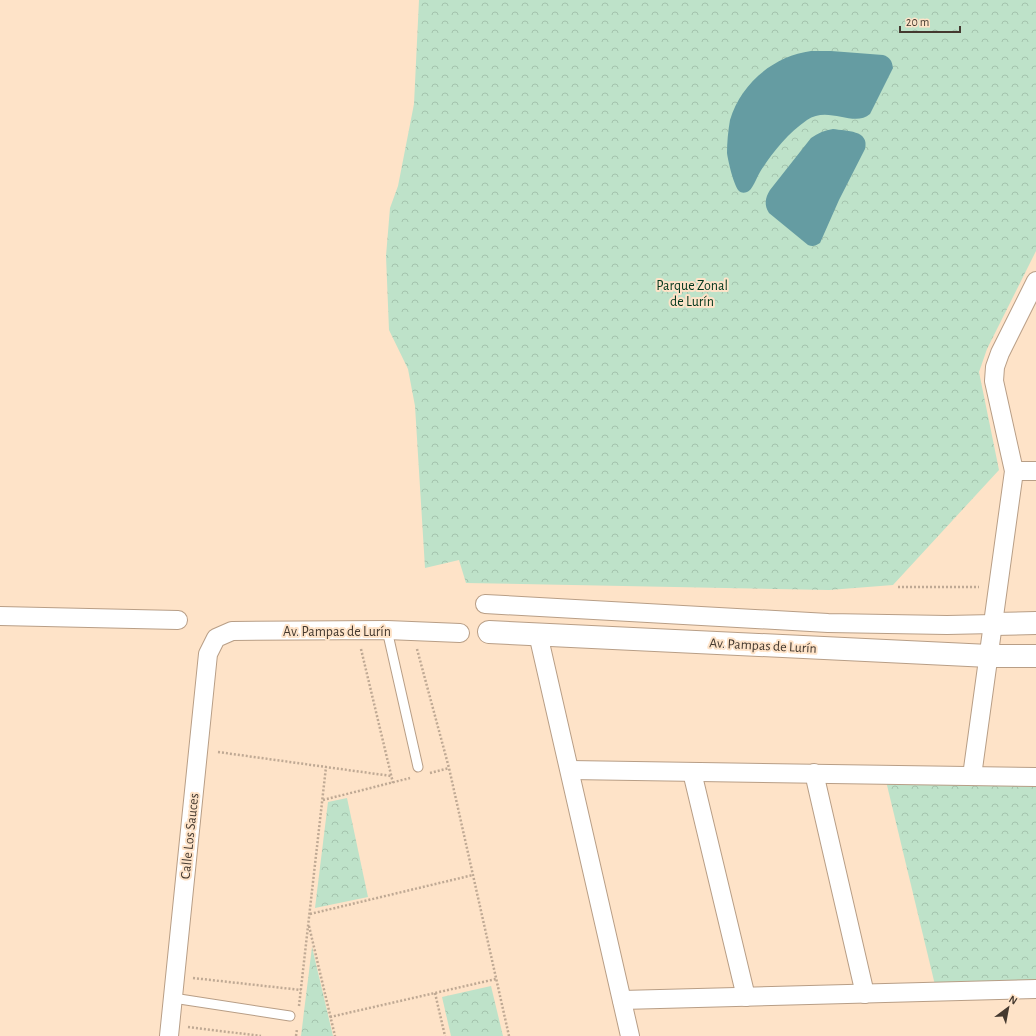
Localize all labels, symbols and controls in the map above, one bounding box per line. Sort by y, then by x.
scale bar [900,8,960,34]
text: 20 m [906,16,929,28]
park label: Parque Zonal de Lurín [656,279,728,309]
street label: Av. Pampas de Lurín [283,625,391,639]
street label: Av. Pampas de Lurín [709,636,817,656]
street label: Calle Los Sauces [179,792,201,880]
north arrow [988,988,1028,1028]
text: N [1007,993,1019,1007]

